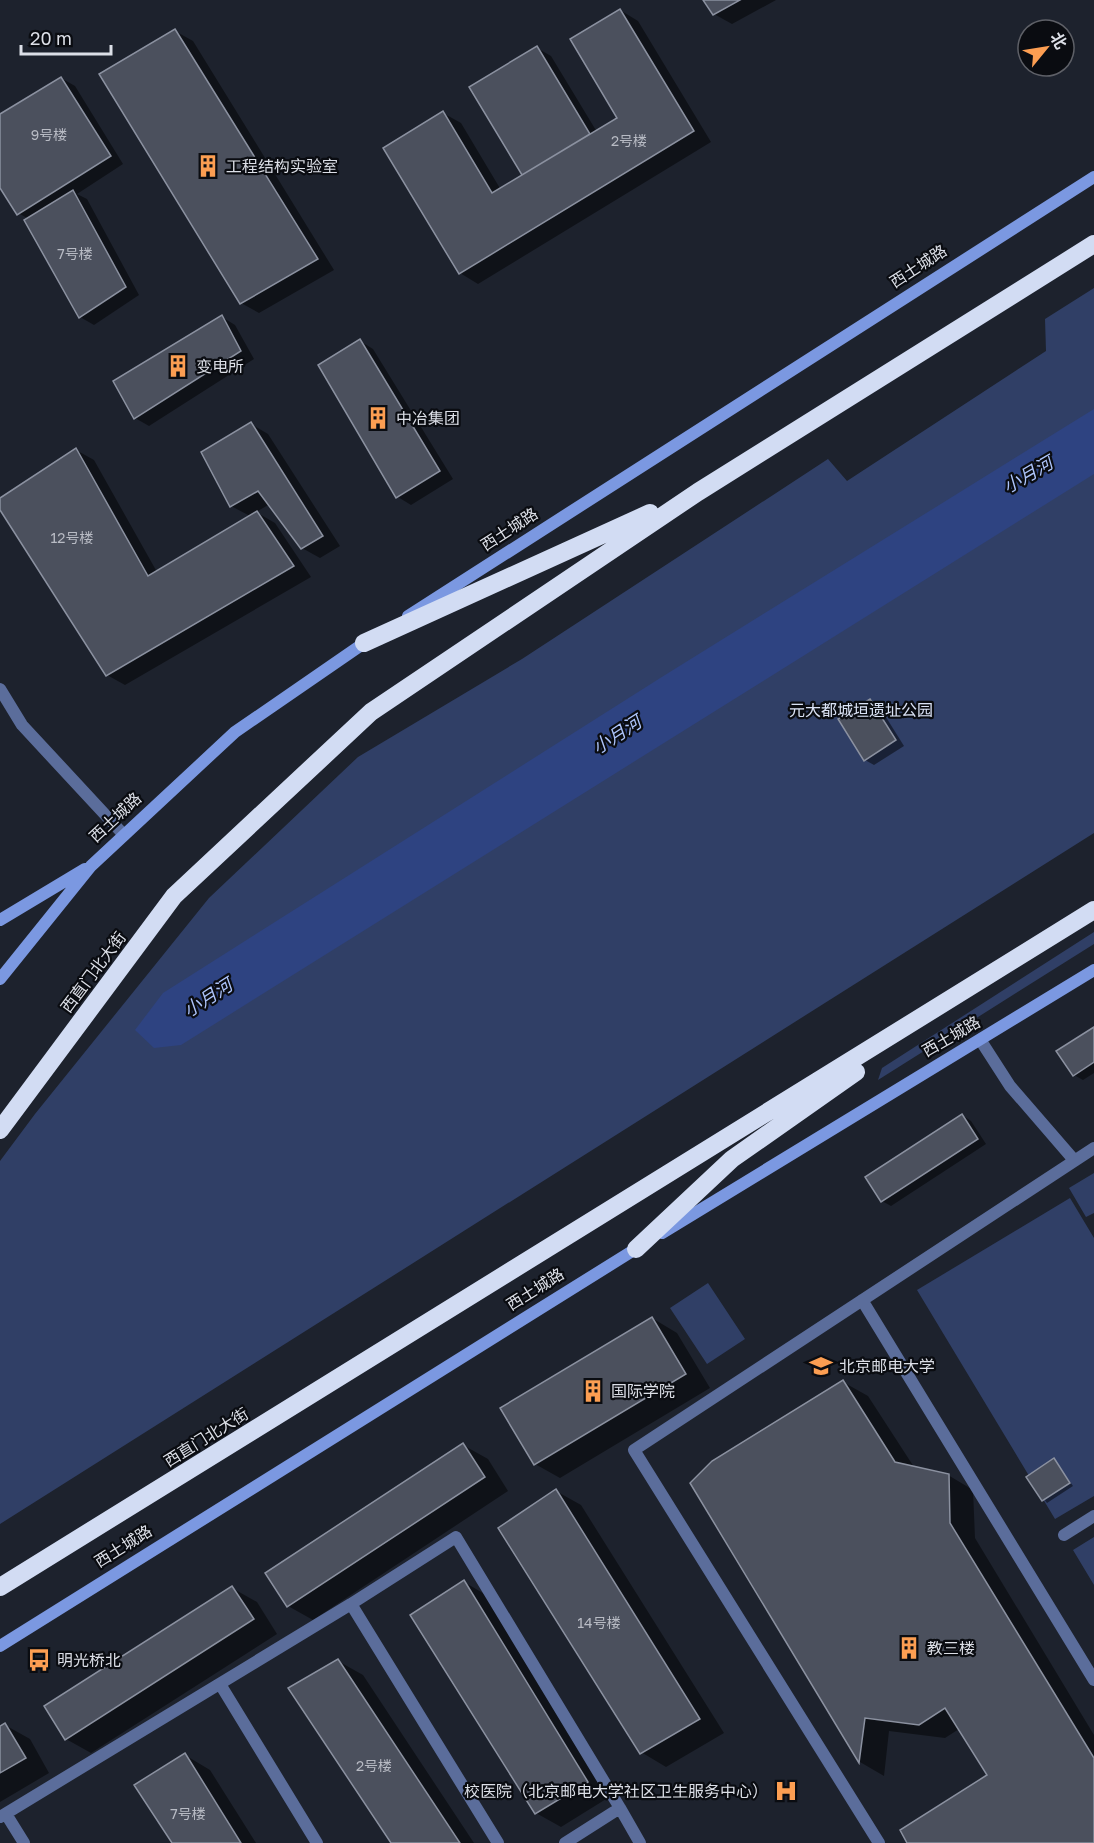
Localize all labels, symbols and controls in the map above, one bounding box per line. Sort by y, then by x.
scale bar [21,18,111,56]
north arrow [1016,18,1076,78]
text: 20 m [30,27,72,49]
text: 北 [1046,29,1072,52]
house number: 9号楼 [31,126,67,143]
house number: 2号楼 [611,132,647,149]
building icon: 工程结构实验室 [195,153,221,179]
place label: 工程结构实验室 [226,156,338,176]
street label: 西土城路 [886,240,950,292]
house number: 7号楼 [57,245,93,262]
building icon: 变电所 [165,353,191,379]
place label: 变电所 [196,356,244,376]
building icon: 中冶集团 [365,405,391,431]
place label: 中冶集团 [396,408,460,428]
water label: 小月河 [999,450,1059,497]
street label: 西土城路 [477,503,541,555]
house number: 12号楼 [51,529,93,546]
park label: 元大都城垣遗址公园 [789,700,933,720]
water label: 小月河 [588,709,648,758]
street label: 西土城路 [85,788,145,846]
street label: 西直门北大街 [56,928,130,1016]
water label: 小月河 [179,972,239,1021]
street label: 西土城路 [918,1011,984,1061]
street label: 西土城路 [503,1264,567,1314]
school or university icon: 北京邮电大学 [808,1353,834,1379]
place label: 北京邮电大学 [839,1356,935,1376]
building icon: 国际学院 [580,1378,606,1404]
place label: 国际学院 [611,1381,675,1401]
street label: 西直门北大街 [160,1403,252,1471]
street label: 西土城路 [91,1521,155,1571]
house number: 14号楼 [577,1614,621,1631]
building icon: 教三楼 [896,1635,922,1661]
place label: 教三楼 [927,1638,975,1658]
bus stop icon: 明光桥北 [26,1647,52,1673]
place label: 明光桥北 [57,1650,121,1670]
house number: 2号楼 [356,1757,392,1774]
hospital icon: 校医院（北京邮电大学社区卫生服务中心） [773,1778,799,1804]
place label: 校医院（北京邮电大学社区卫生服务中心） [464,1781,768,1801]
house number: 7号楼 [170,1805,206,1822]

